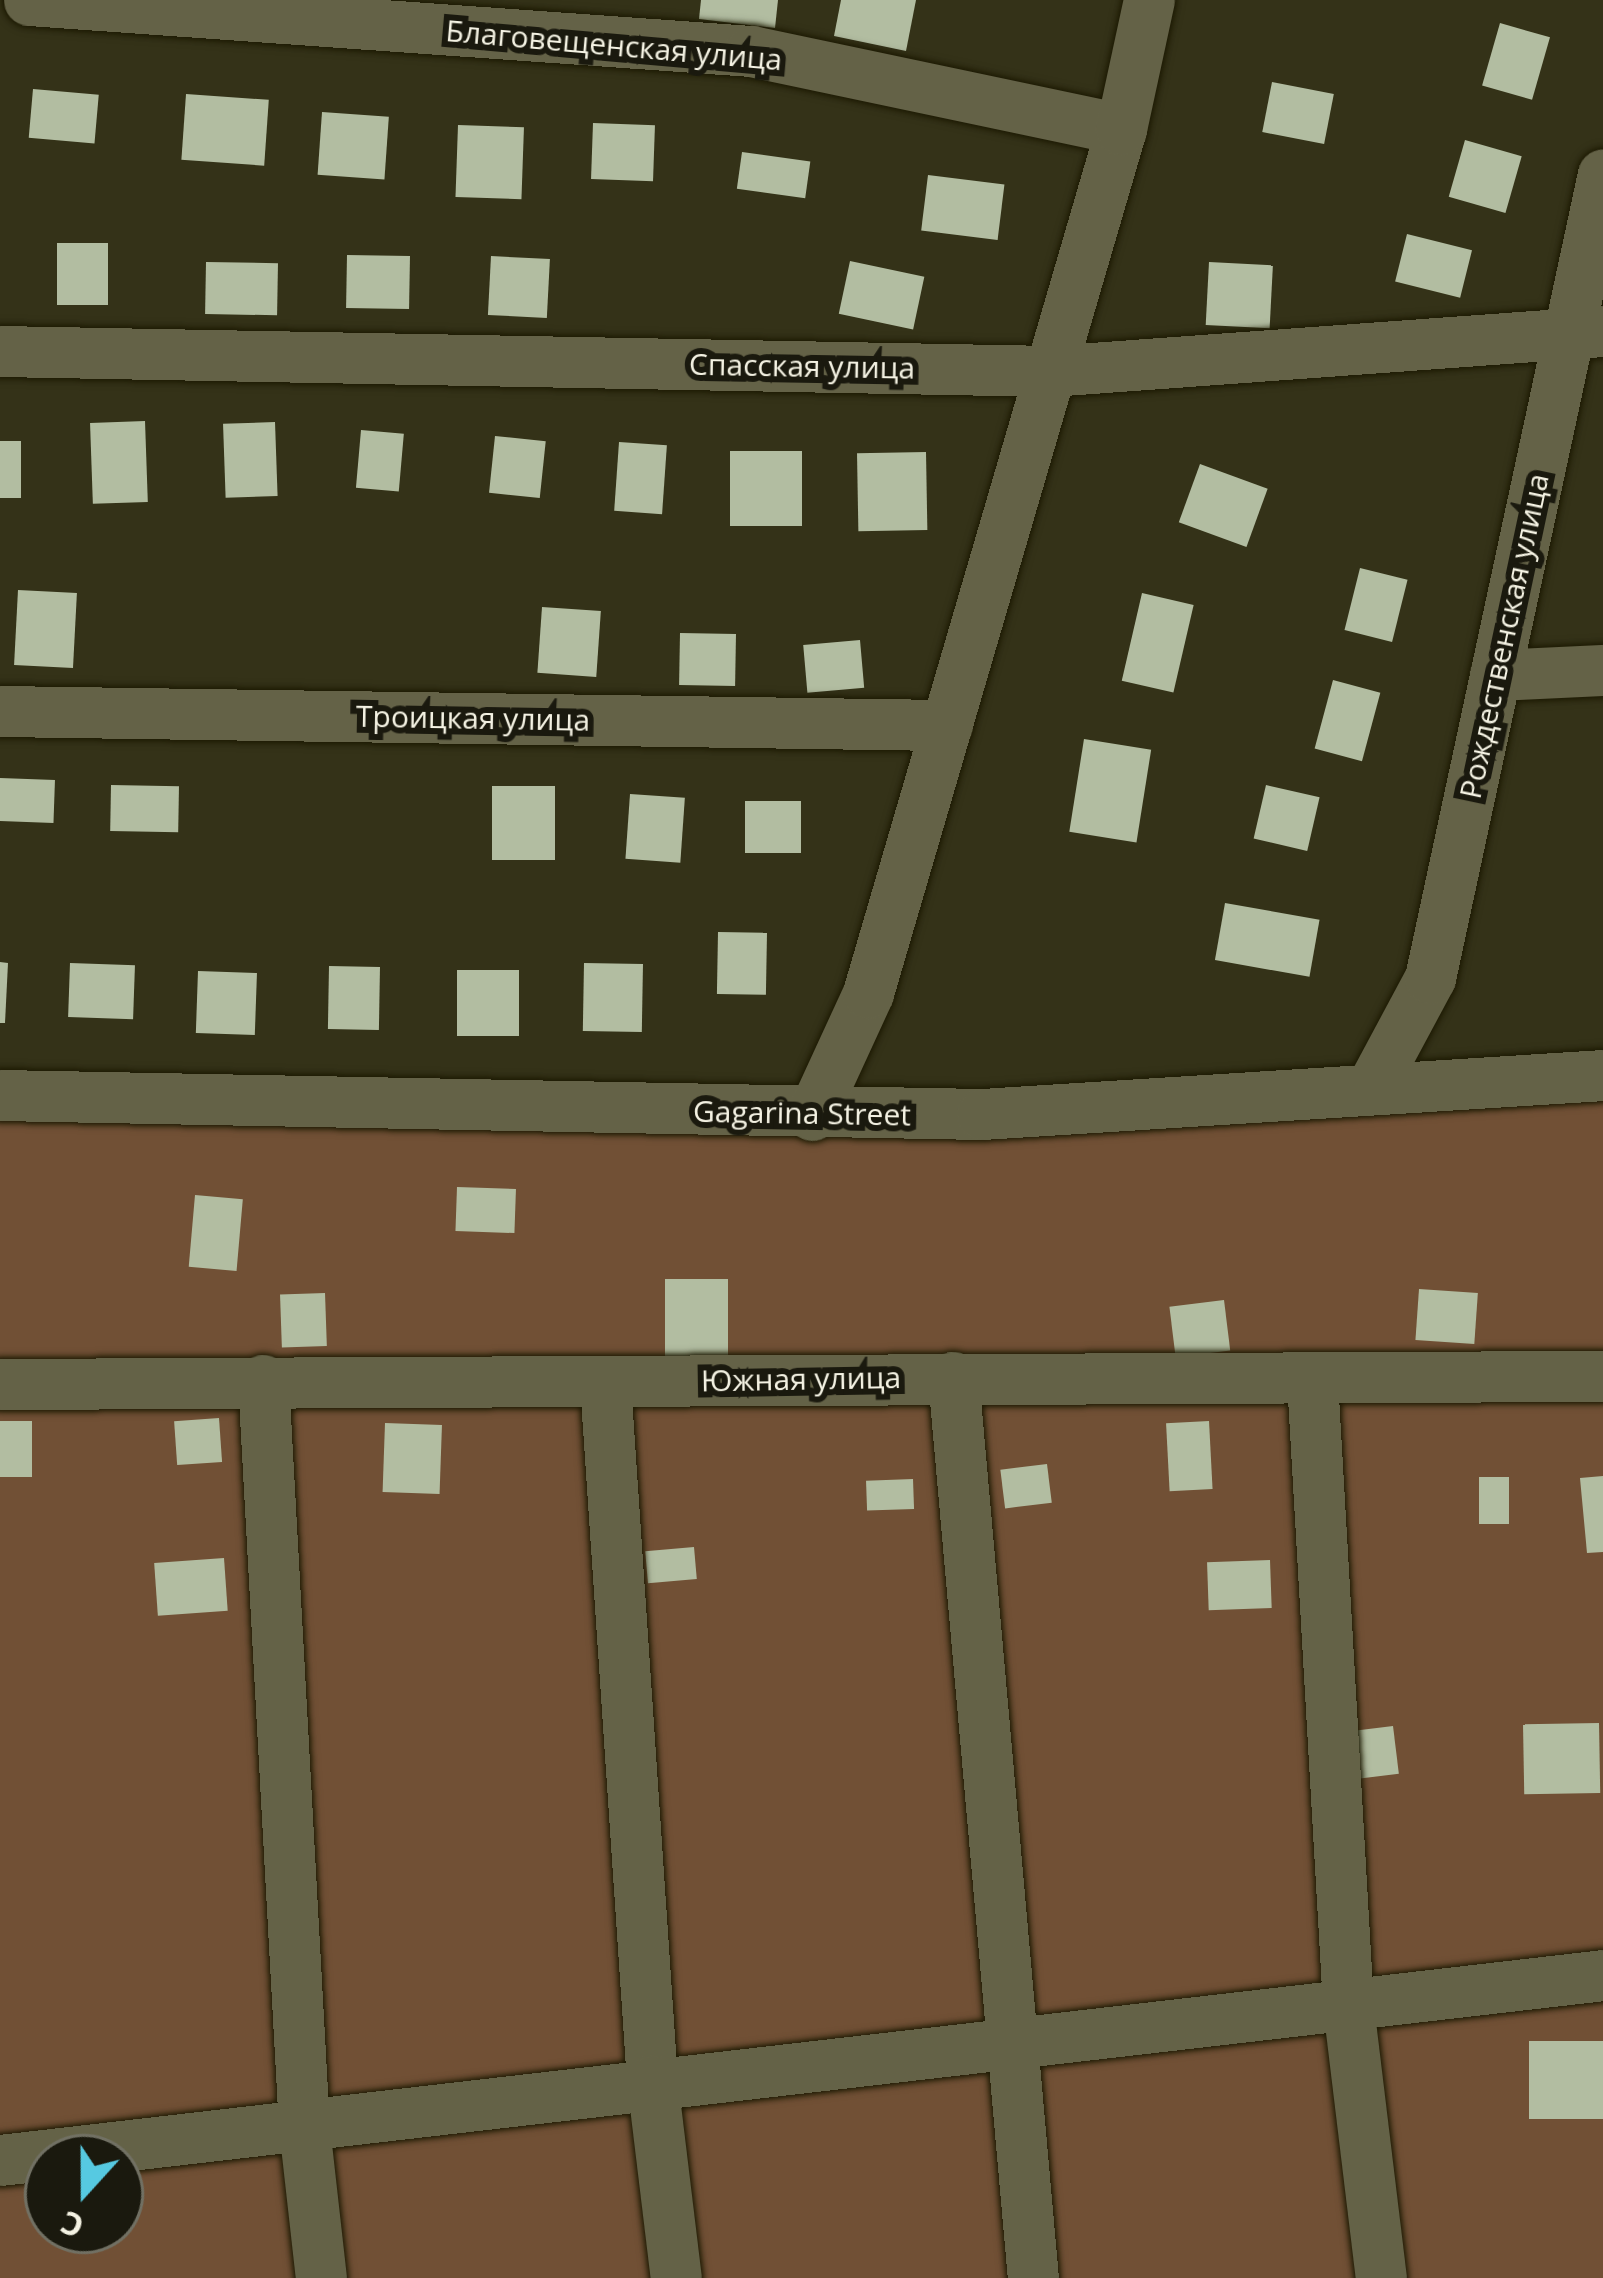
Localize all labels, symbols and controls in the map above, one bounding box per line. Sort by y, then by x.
street label: Благовещенская улица [444,12,784,78]
street label: Спасская улица [689,346,915,386]
street label: Рождественская улица [1452,470,1556,802]
street label: Троицкая улица [356,698,590,738]
street label: Gagarina Street [693,1093,911,1133]
street label: Южная улица [701,1359,901,1399]
north arrow [24,2134,144,2254]
text: С [54,2201,90,2250]

